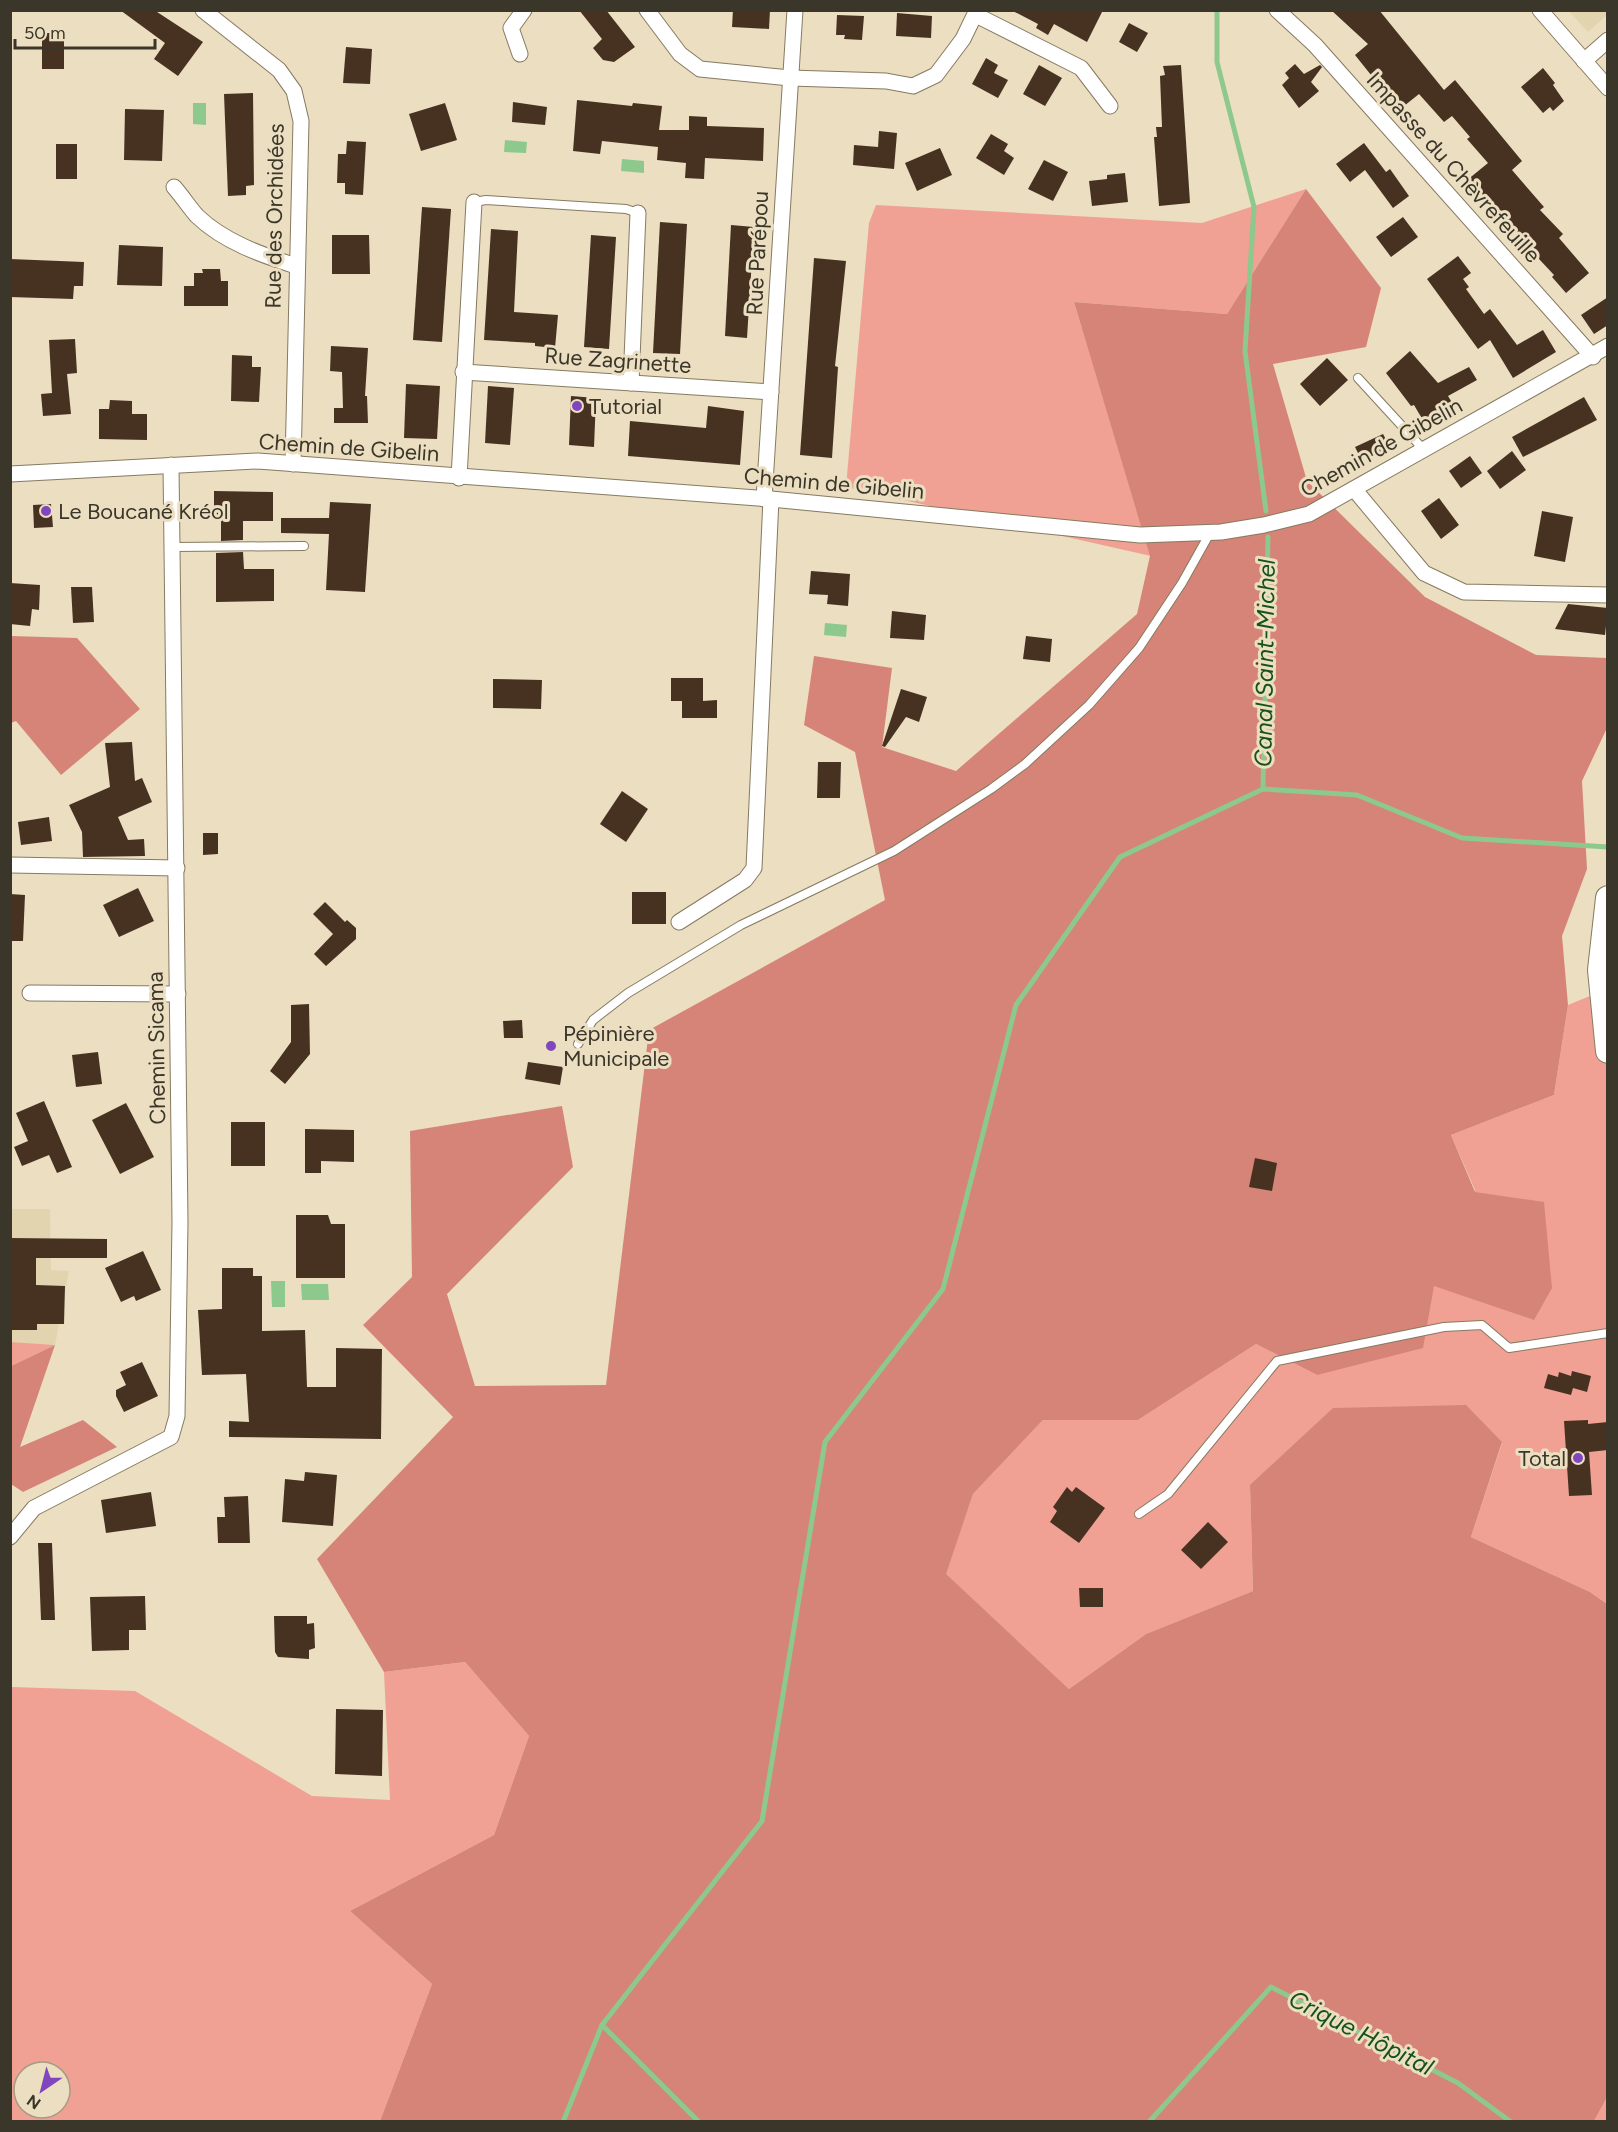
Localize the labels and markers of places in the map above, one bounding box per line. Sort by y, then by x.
place label: Tutorial [589,393,662,420]
marker: Tutorial [570,399,584,413]
place label: Le Boucané Kréol [58,498,229,525]
marker: Le Boucané Kréol [39,504,53,518]
place label: Pépinière Municipale [563,1020,669,1072]
marker: Pépinière Municipale [544,1039,558,1053]
place label: Total [1518,1445,1566,1472]
marker: Total [1571,1451,1585,1465]

